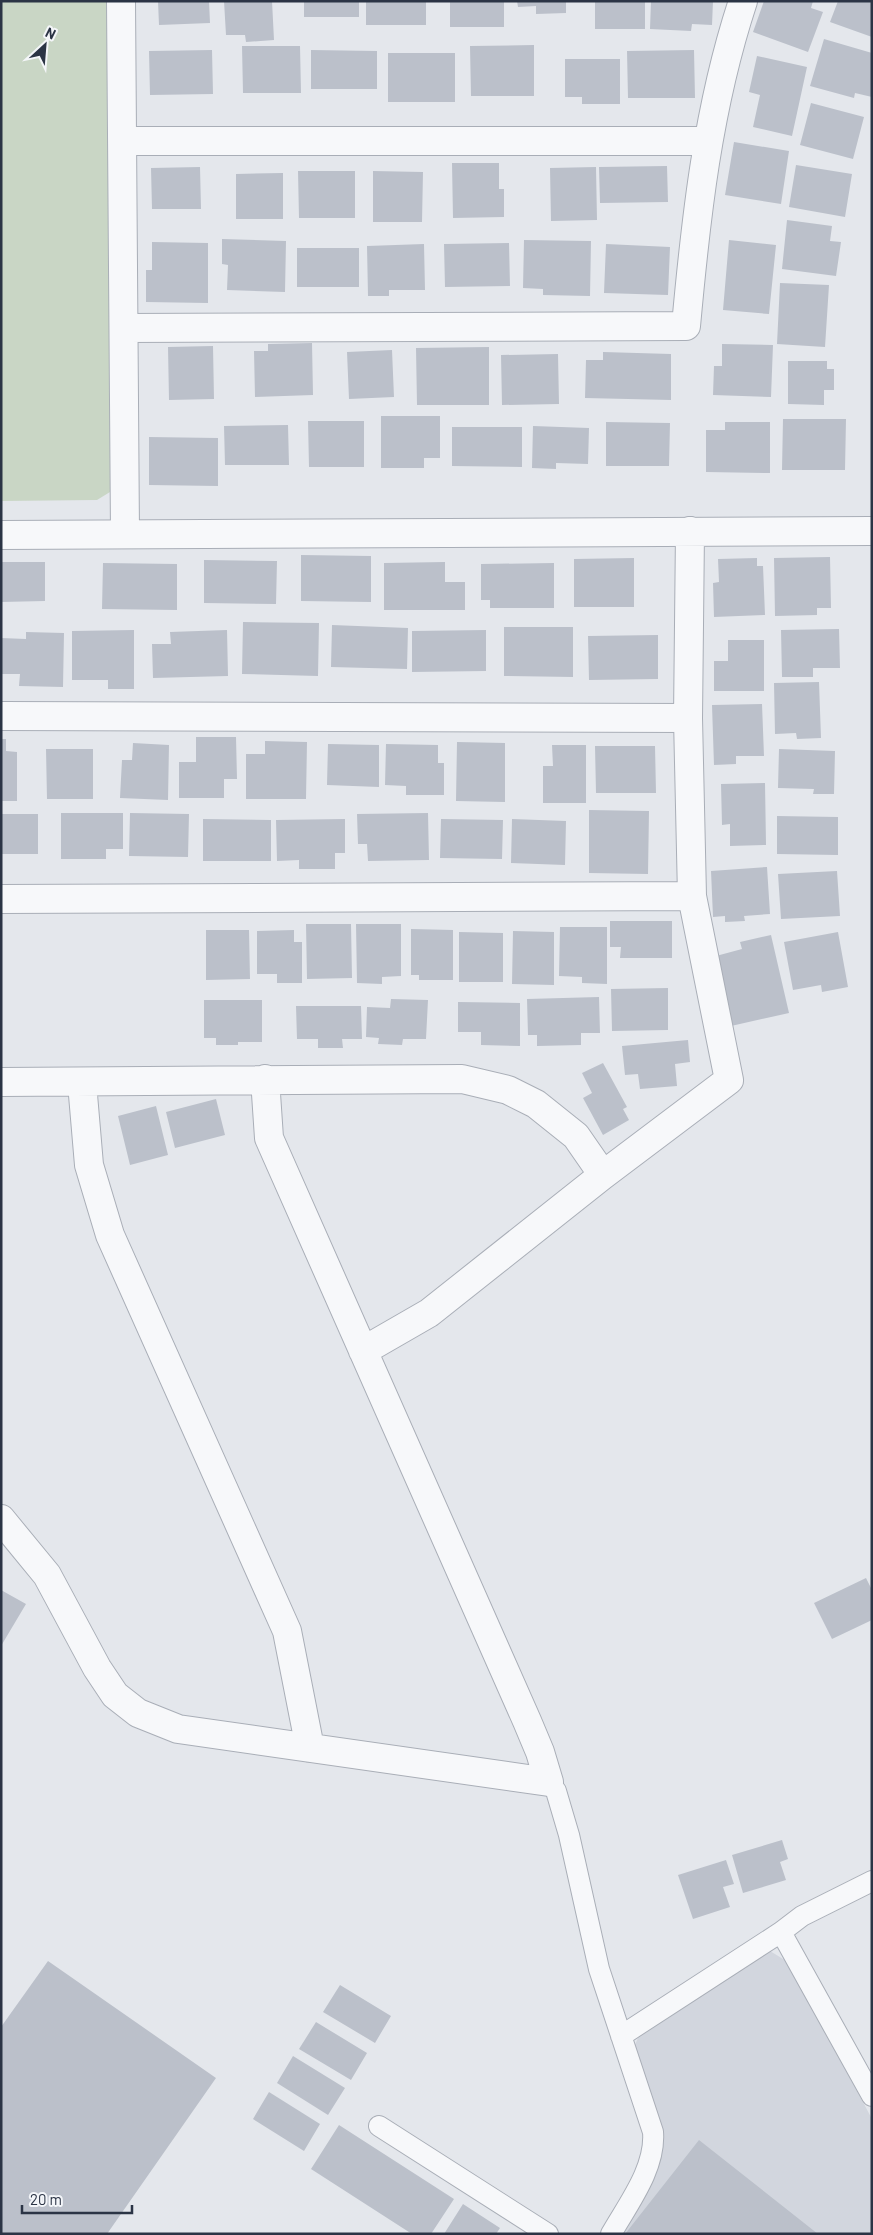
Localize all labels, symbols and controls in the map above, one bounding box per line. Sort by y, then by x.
north arrow [20,20,70,70]
text: N [43,23,59,43]
scale bar [22,2182,132,2214]
text: 20 m [30,2190,62,2208]

